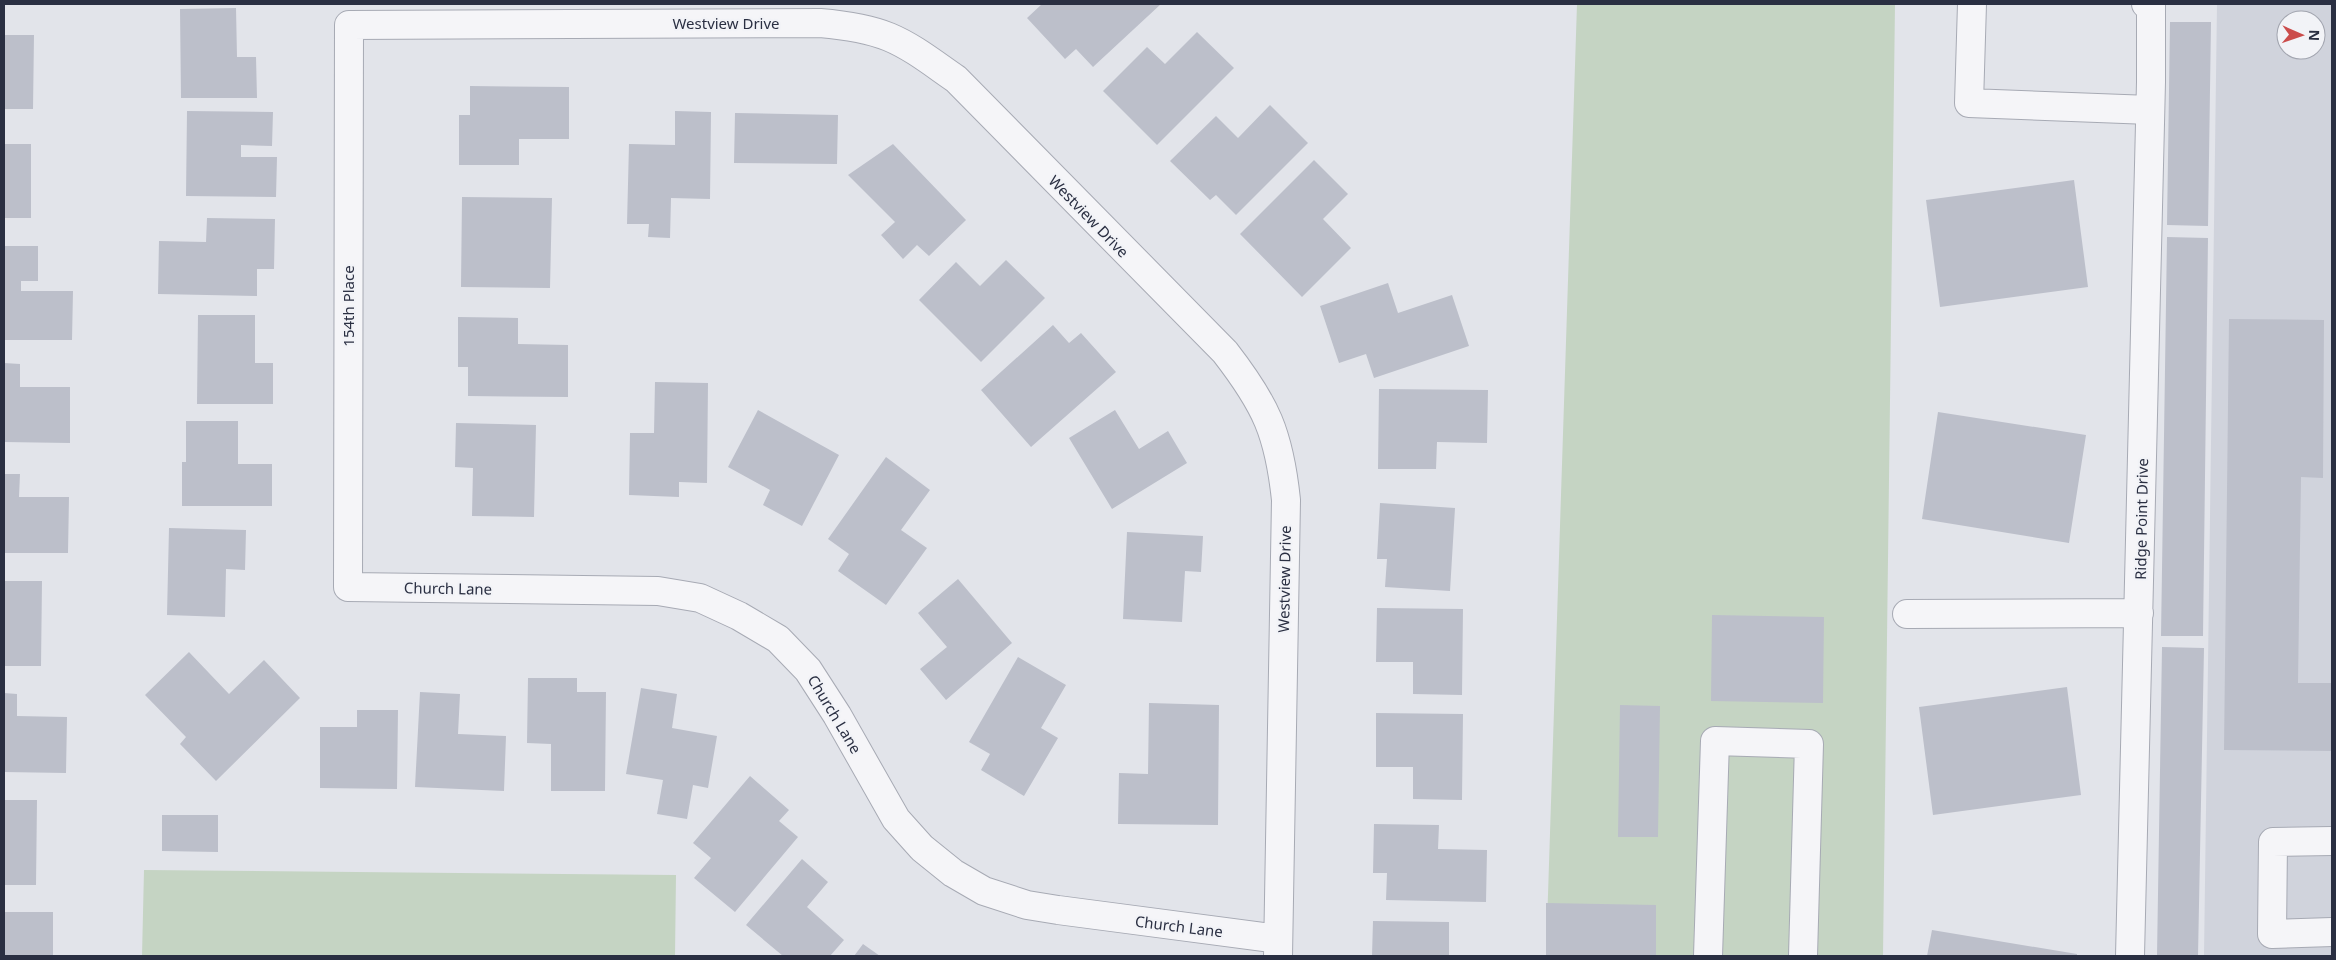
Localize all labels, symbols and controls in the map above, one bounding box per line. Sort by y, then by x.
north arrow [2276,10,2326,60]
street label: Westview Drive [672,13,780,33]
text: N [2305,29,2324,41]
street label: Westview Drive [1045,171,1133,261]
street label: 154th Place [338,265,358,347]
street label: Ridge Point Drive [2130,458,2152,580]
street label: Westview Drive [1273,525,1295,633]
street label: Church Lane [404,577,492,599]
street label: Church Lane [804,671,866,757]
street label: Church Lane [1134,911,1224,941]

